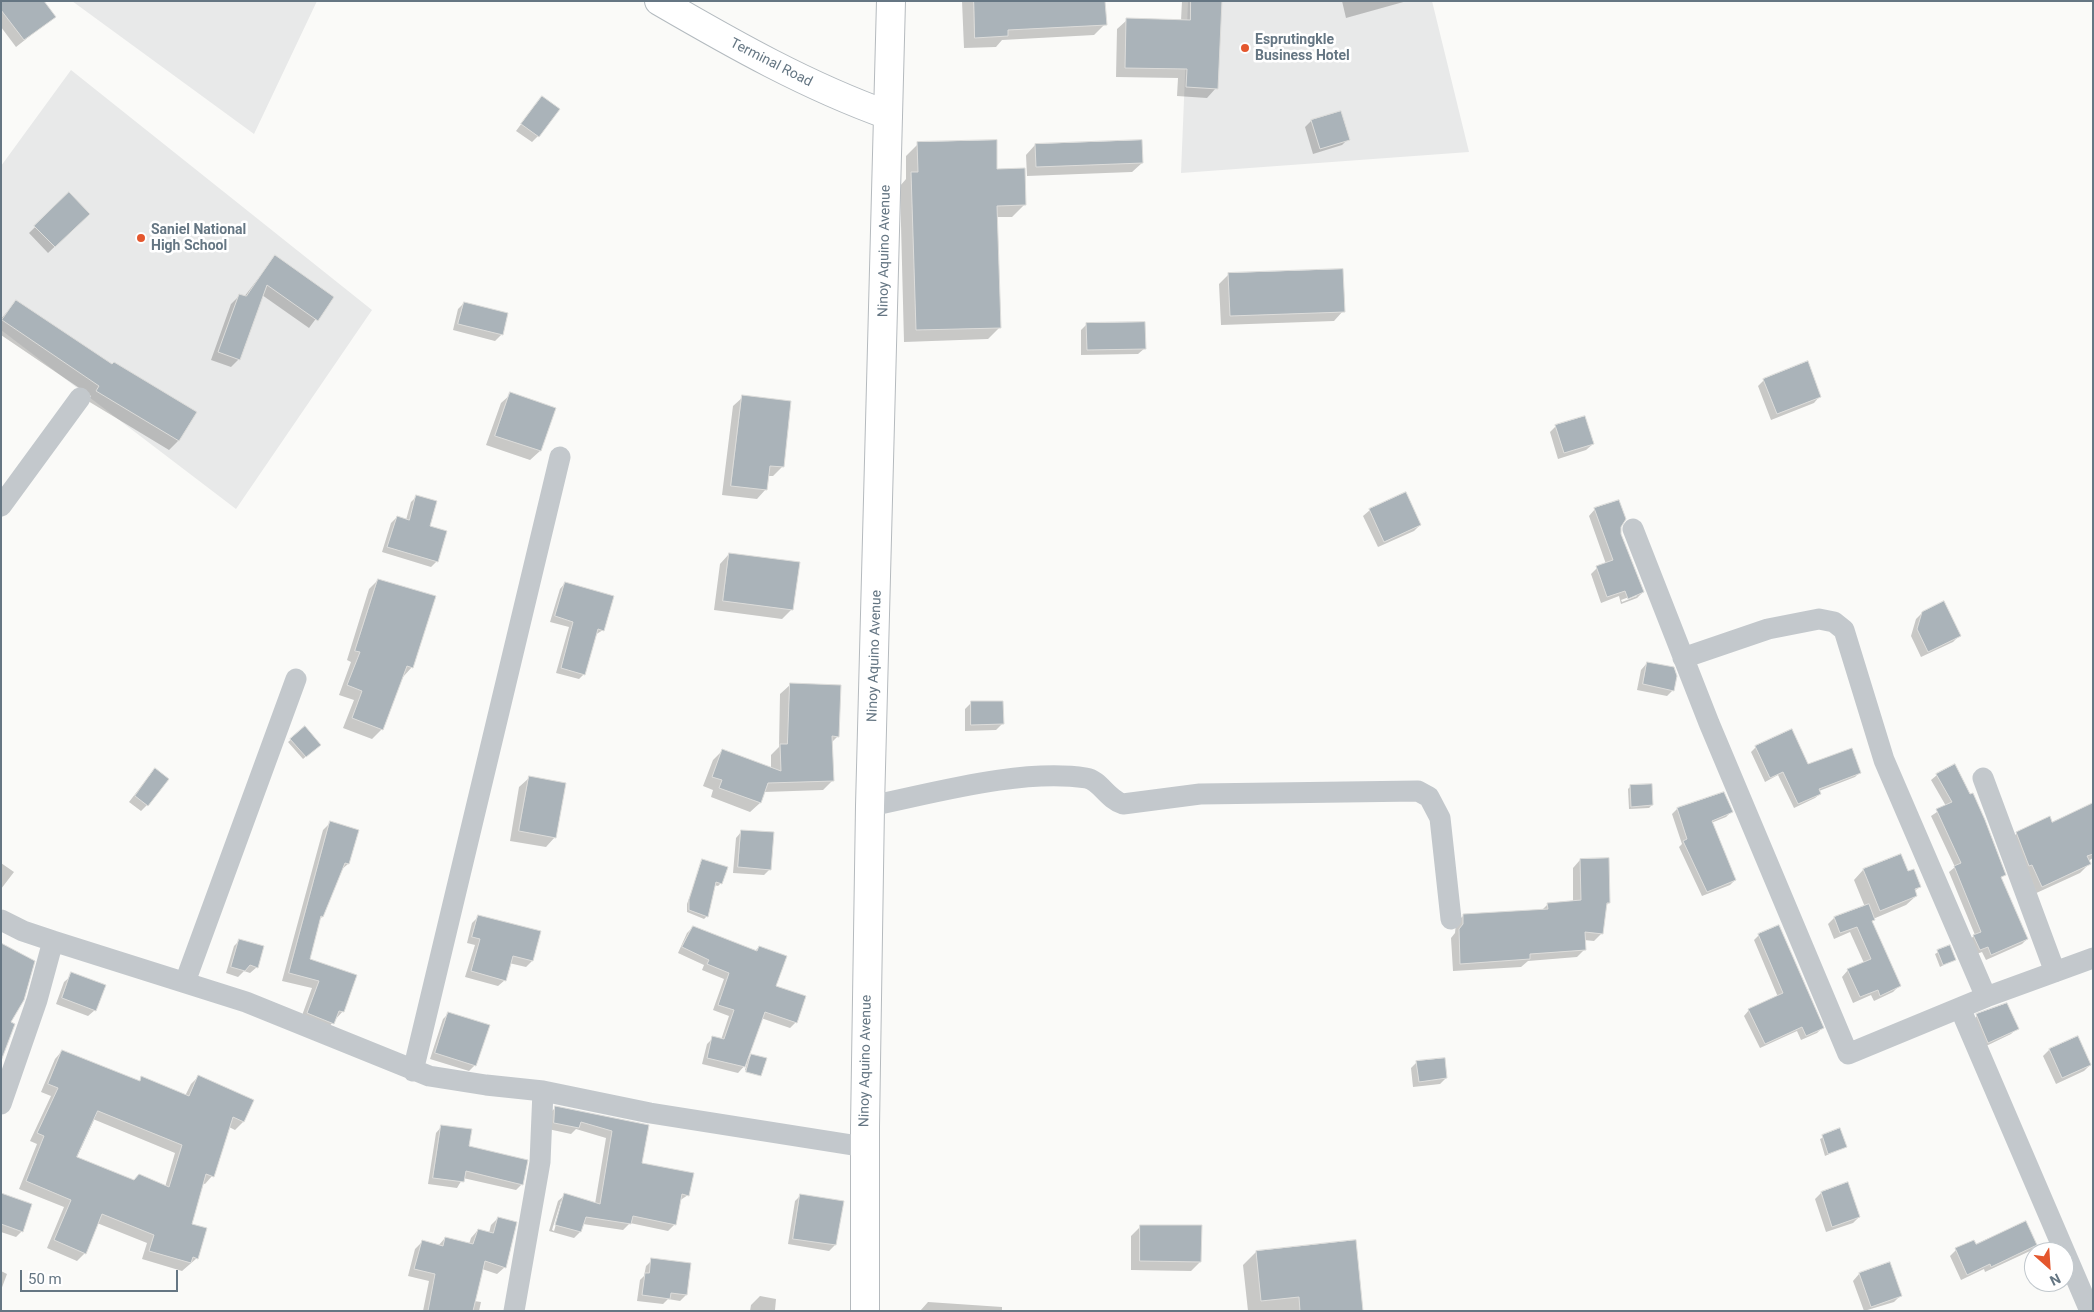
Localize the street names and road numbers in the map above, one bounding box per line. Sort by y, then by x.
street label: Terminal Road [727,35,815,91]
street label: Ninoy Aquino Avenue [875,185,895,317]
street label: Ninoy Aquino Avenue [864,590,886,722]
street label: Ninoy Aquino Avenue [856,995,876,1127]

